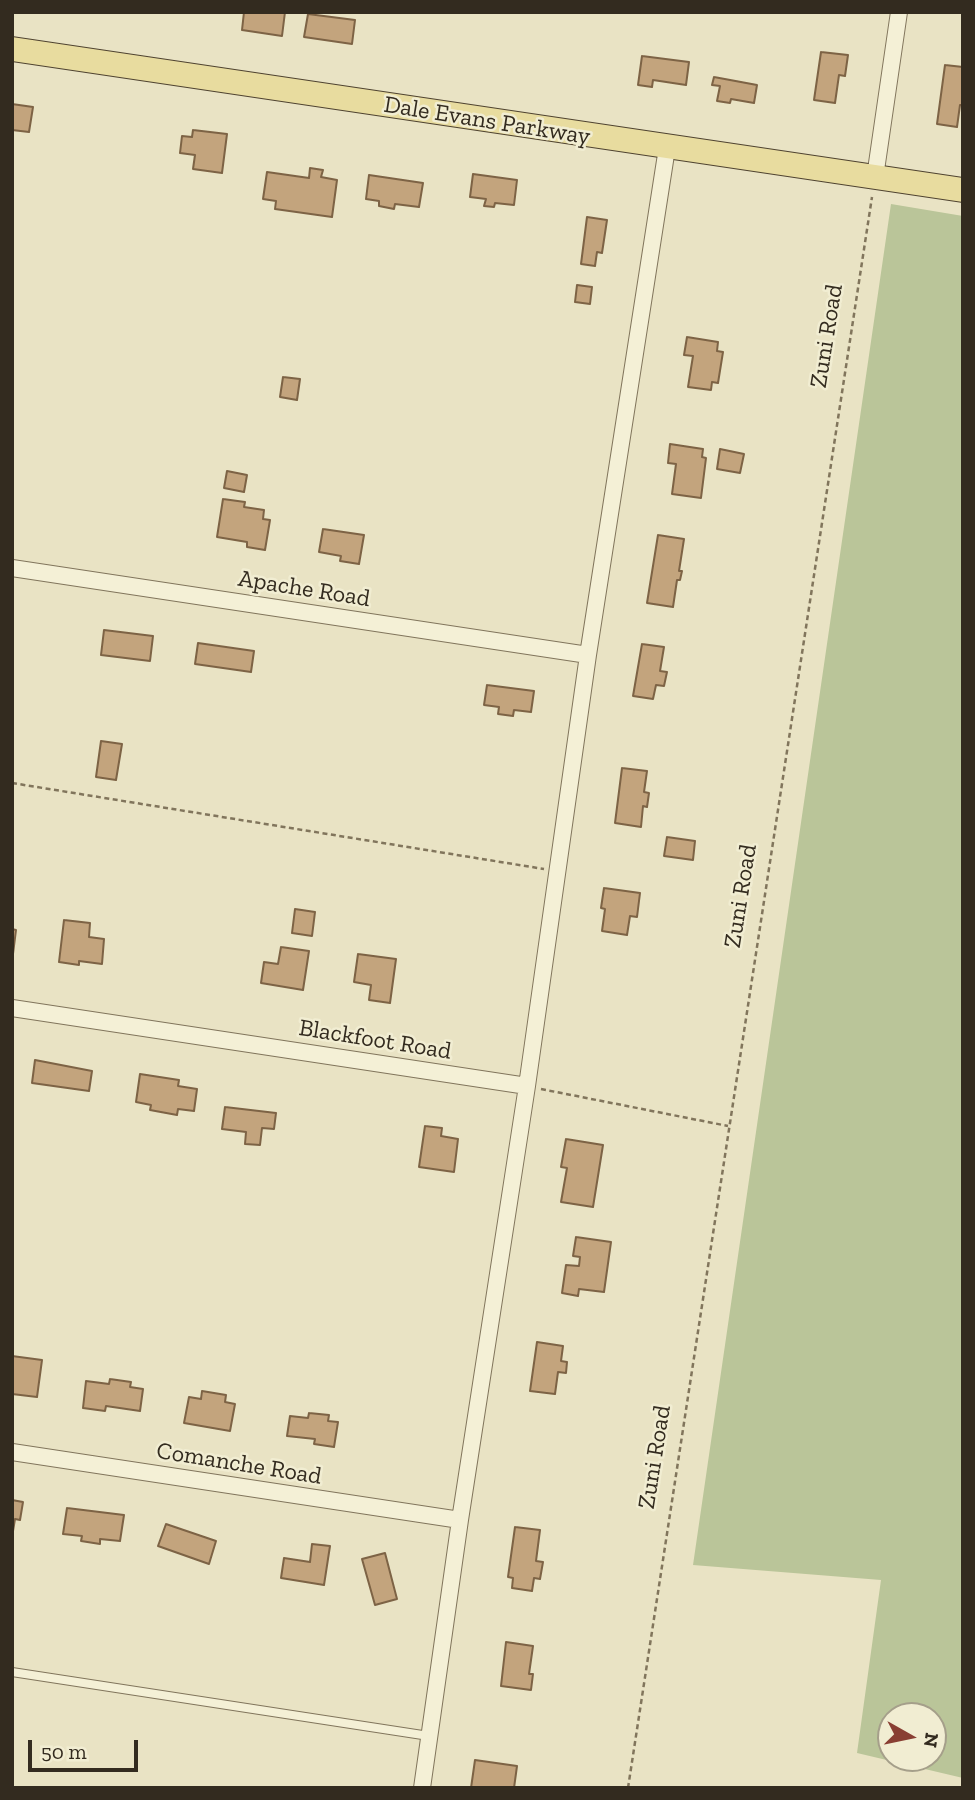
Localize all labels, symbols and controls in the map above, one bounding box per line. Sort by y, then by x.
street label: Dale Evans Parkway [382,90,592,152]
street label: Zuni Road [805,282,849,390]
street label: Apache Road [236,564,372,614]
street label: Zuni Road [719,842,763,950]
street label: Blackfoot Road [297,1014,453,1066]
street label: Zuni Road [633,1403,677,1511]
street label: Comanche Road [154,1437,324,1491]
north arrow [877,1702,947,1772]
scale bar [32,1727,142,1771]
text: N [919,1731,944,1749]
text: 50 m [41,1739,87,1764]

